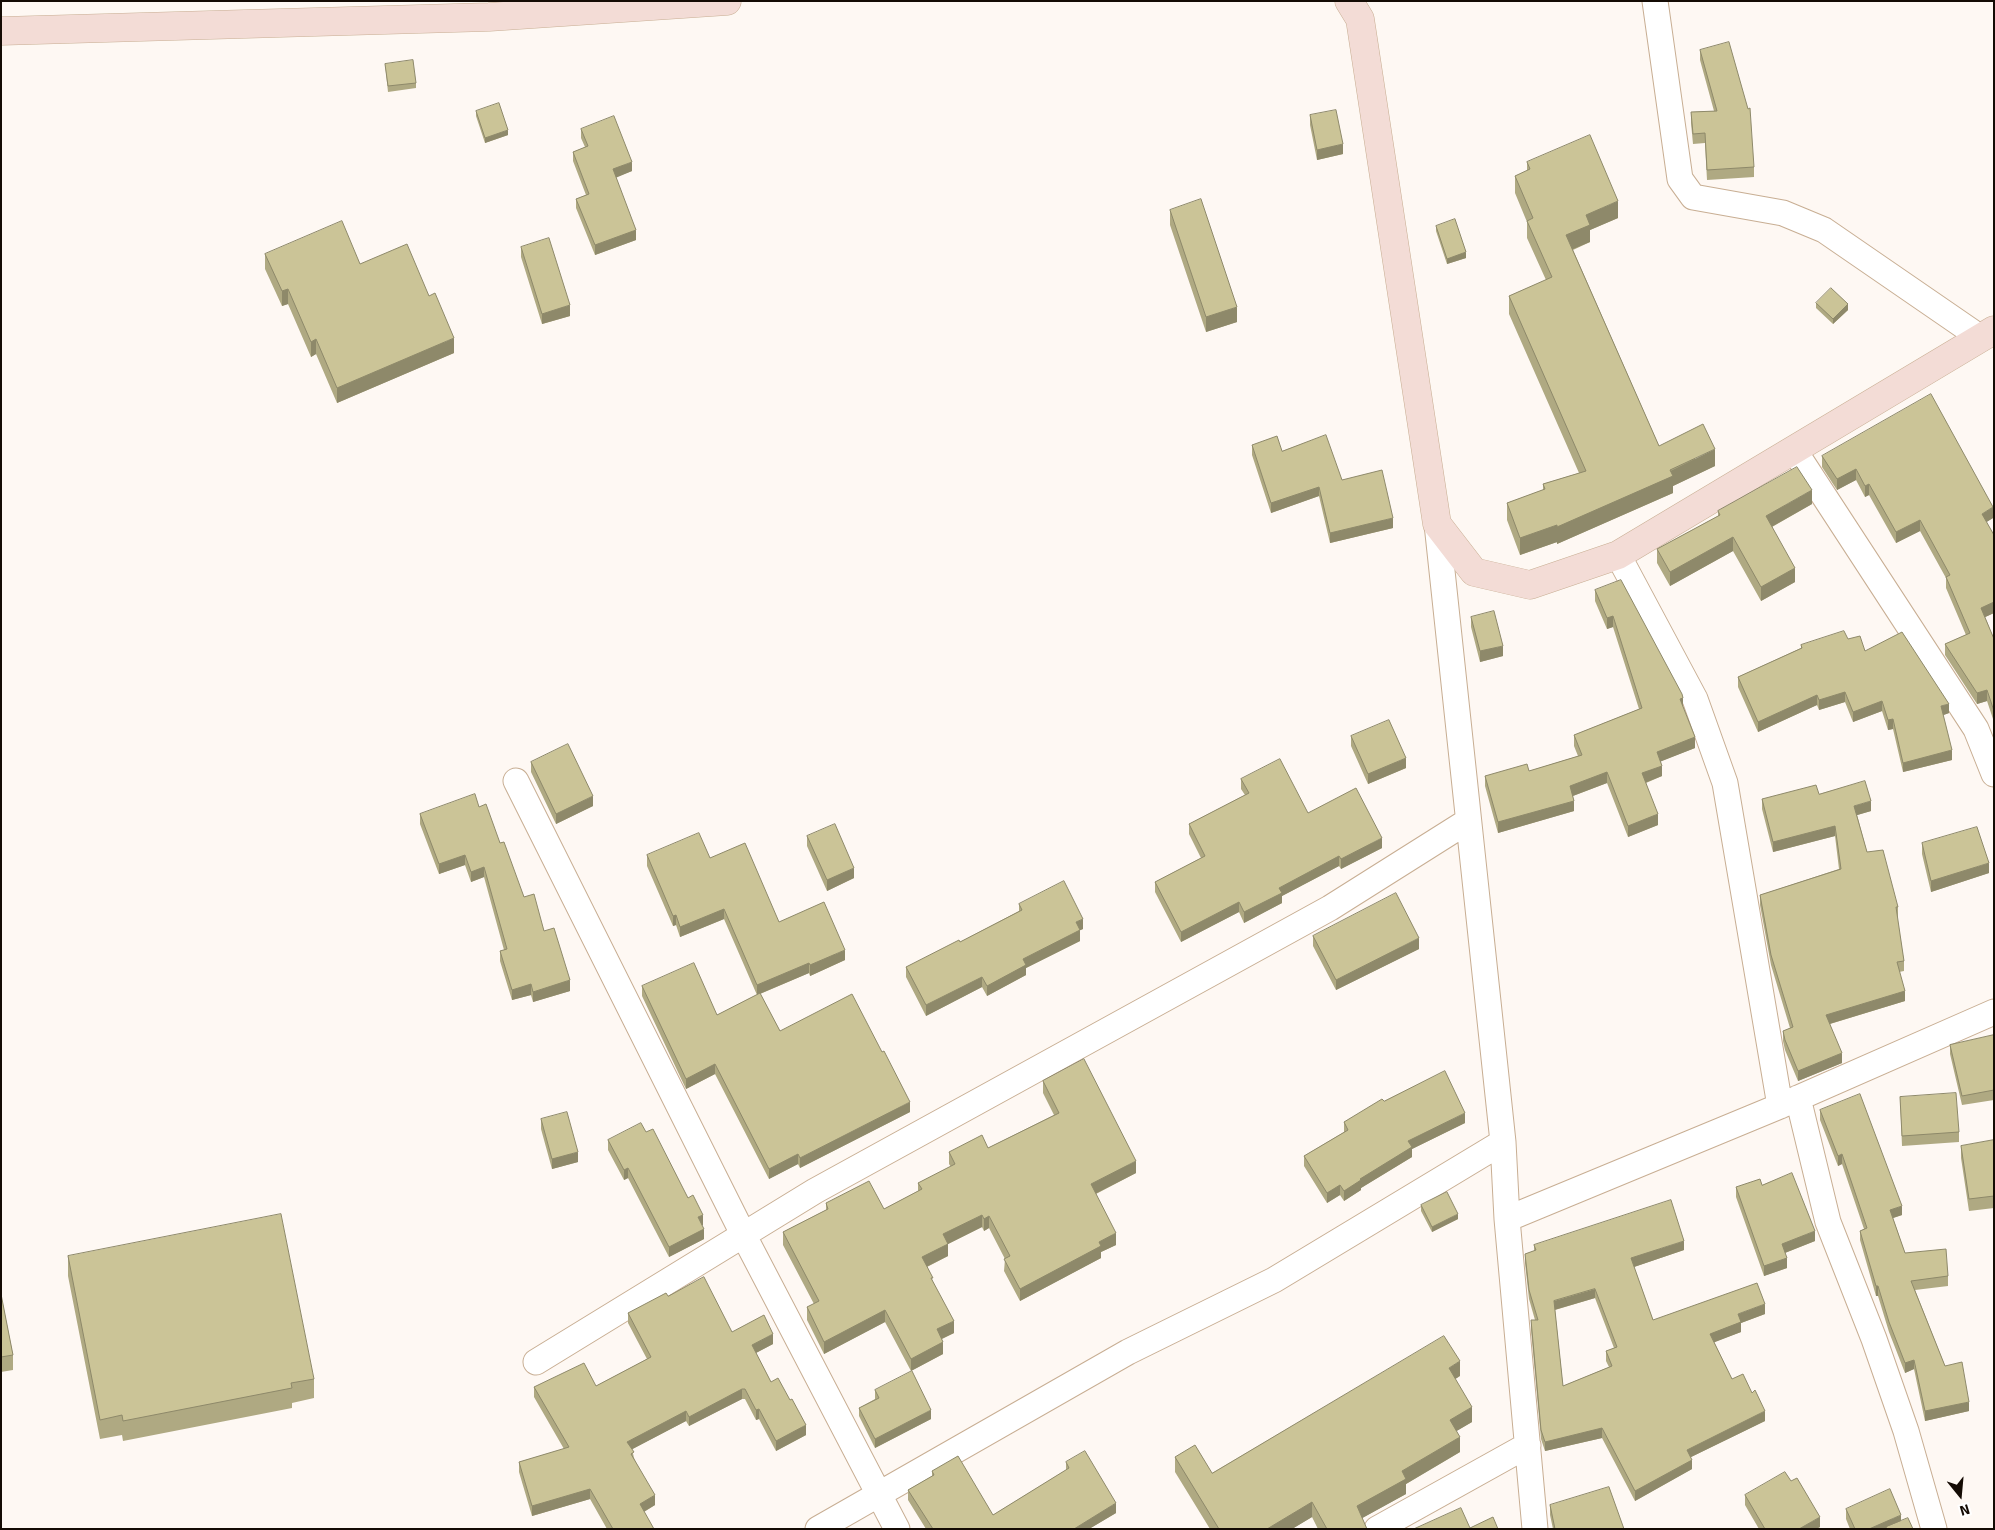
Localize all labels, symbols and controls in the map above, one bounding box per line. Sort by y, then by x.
north arrow [1935,1470,1985,1520]
text: N [1957,1500,1972,1519]

